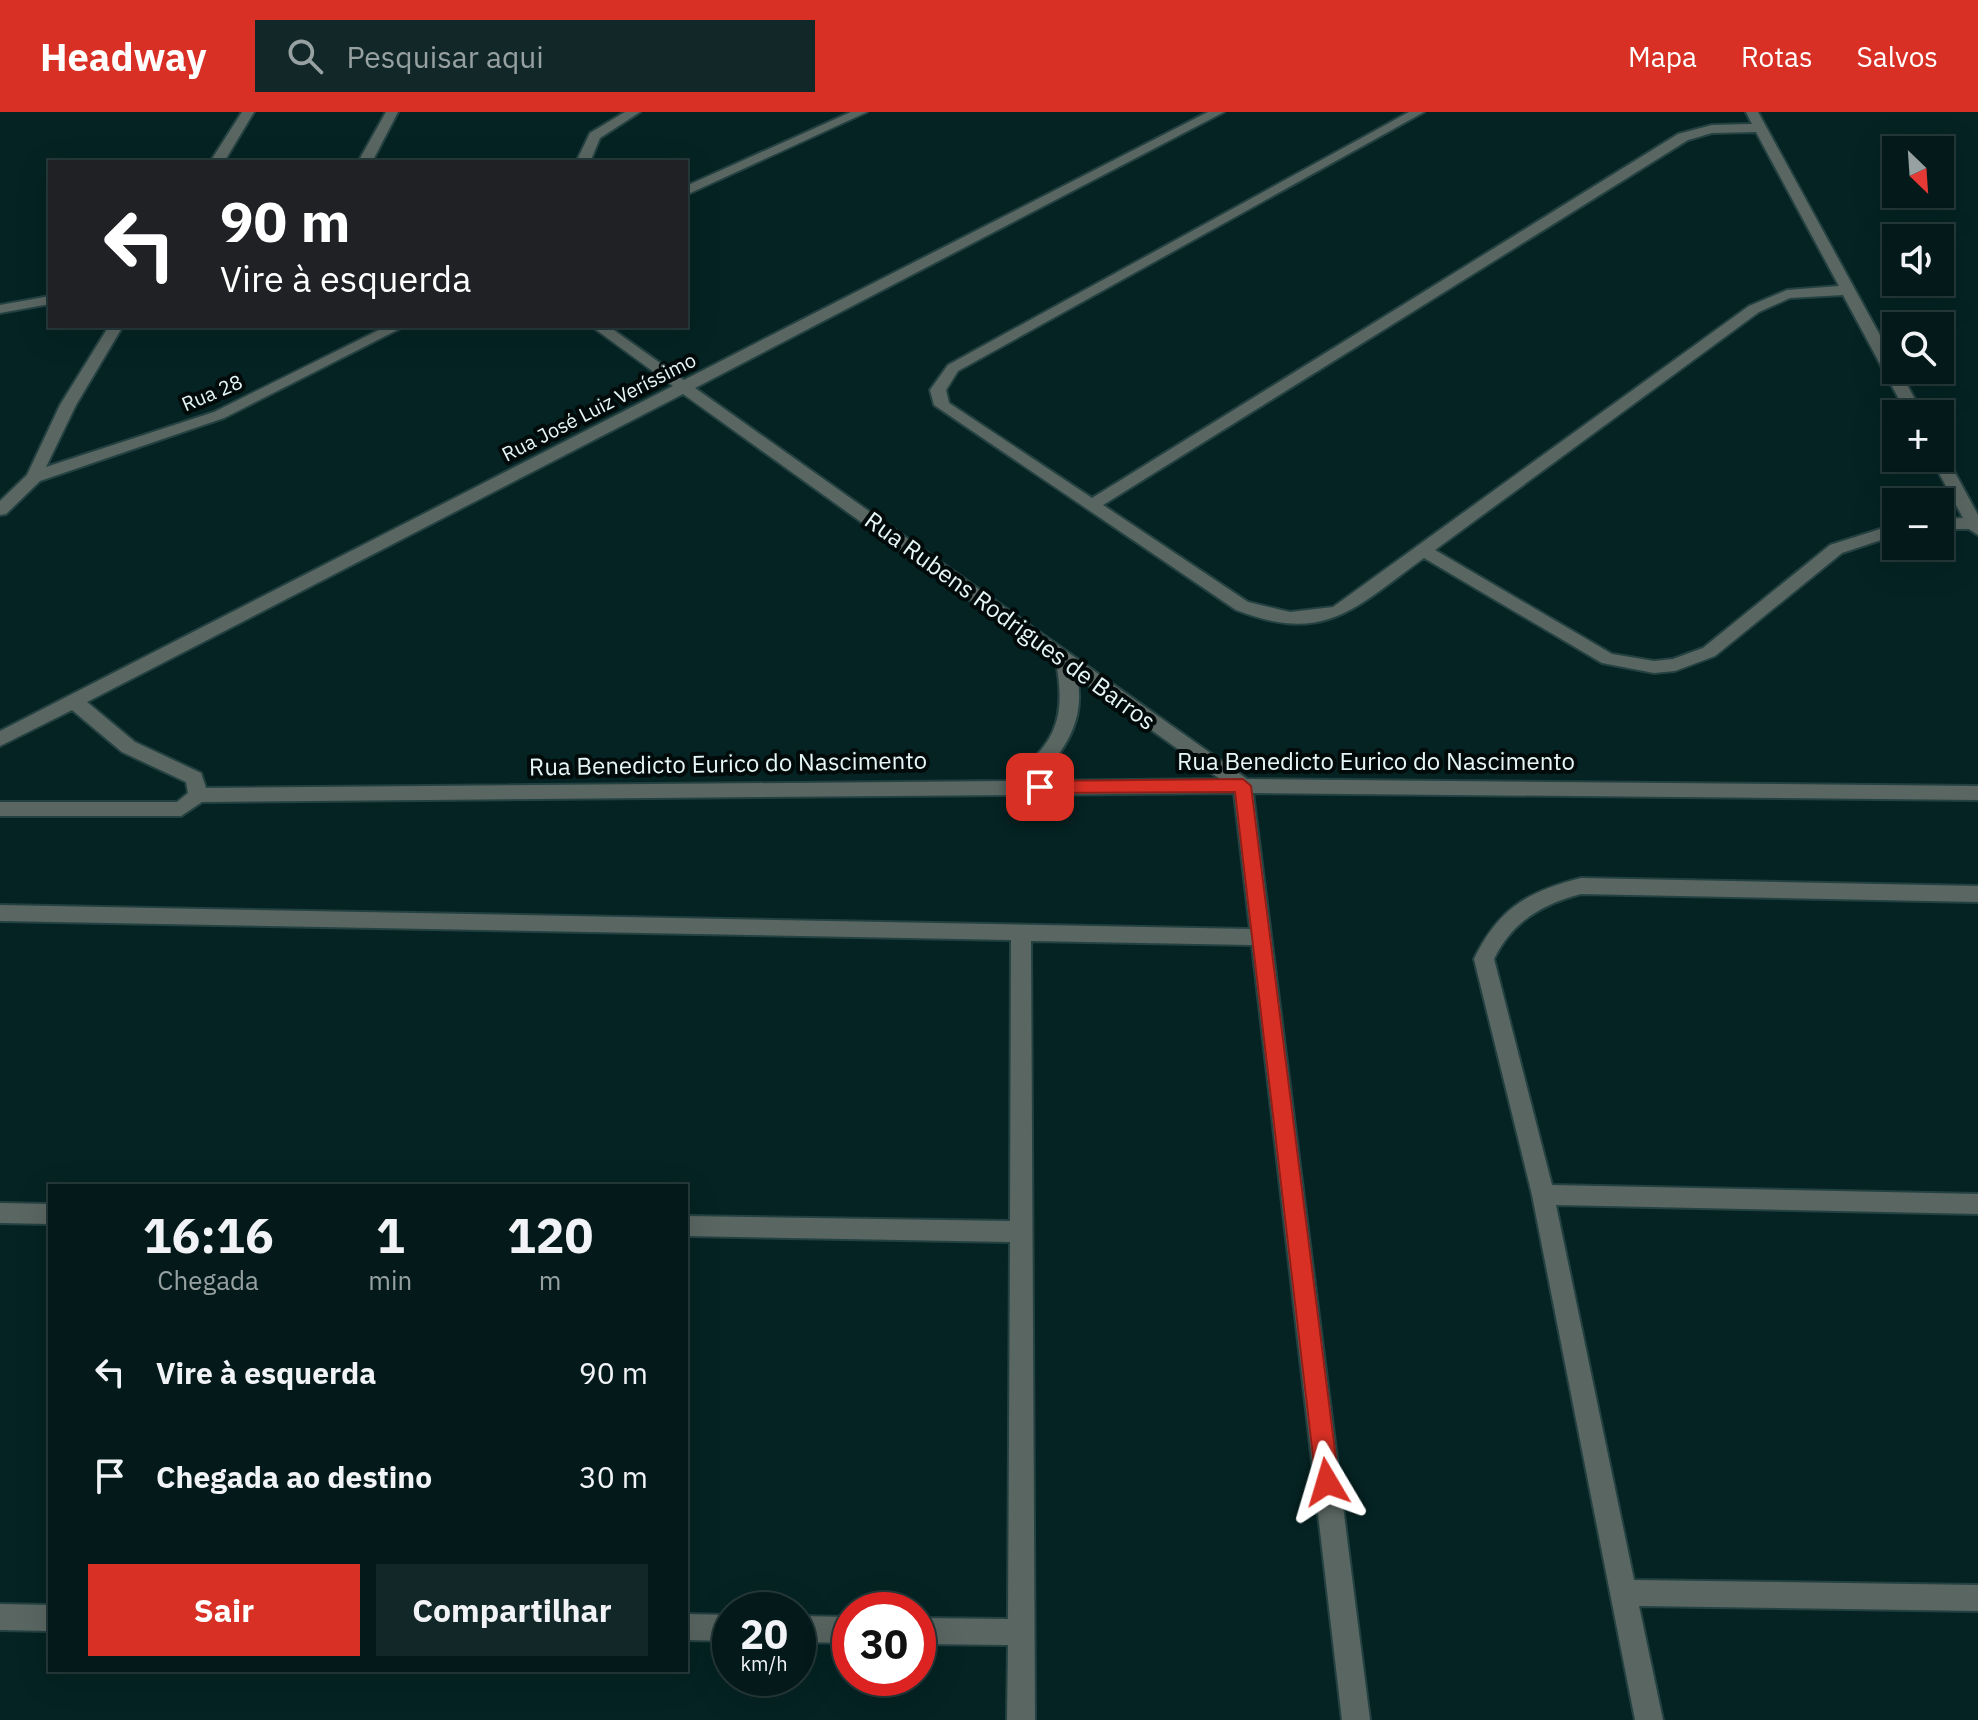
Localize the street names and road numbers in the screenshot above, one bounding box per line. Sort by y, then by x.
street label: Rua José Luiz Veríssimo [497,346,700,467]
street label: Rua 28 [177,368,246,417]
street label: Rua Rubens Rodrigues de Barros [859,504,1163,737]
street label: Rua Benedicto Eurico do Nascimento [529,744,927,782]
street label: Rua Benedicto Eurico do Nascimento [1177,745,1575,777]

